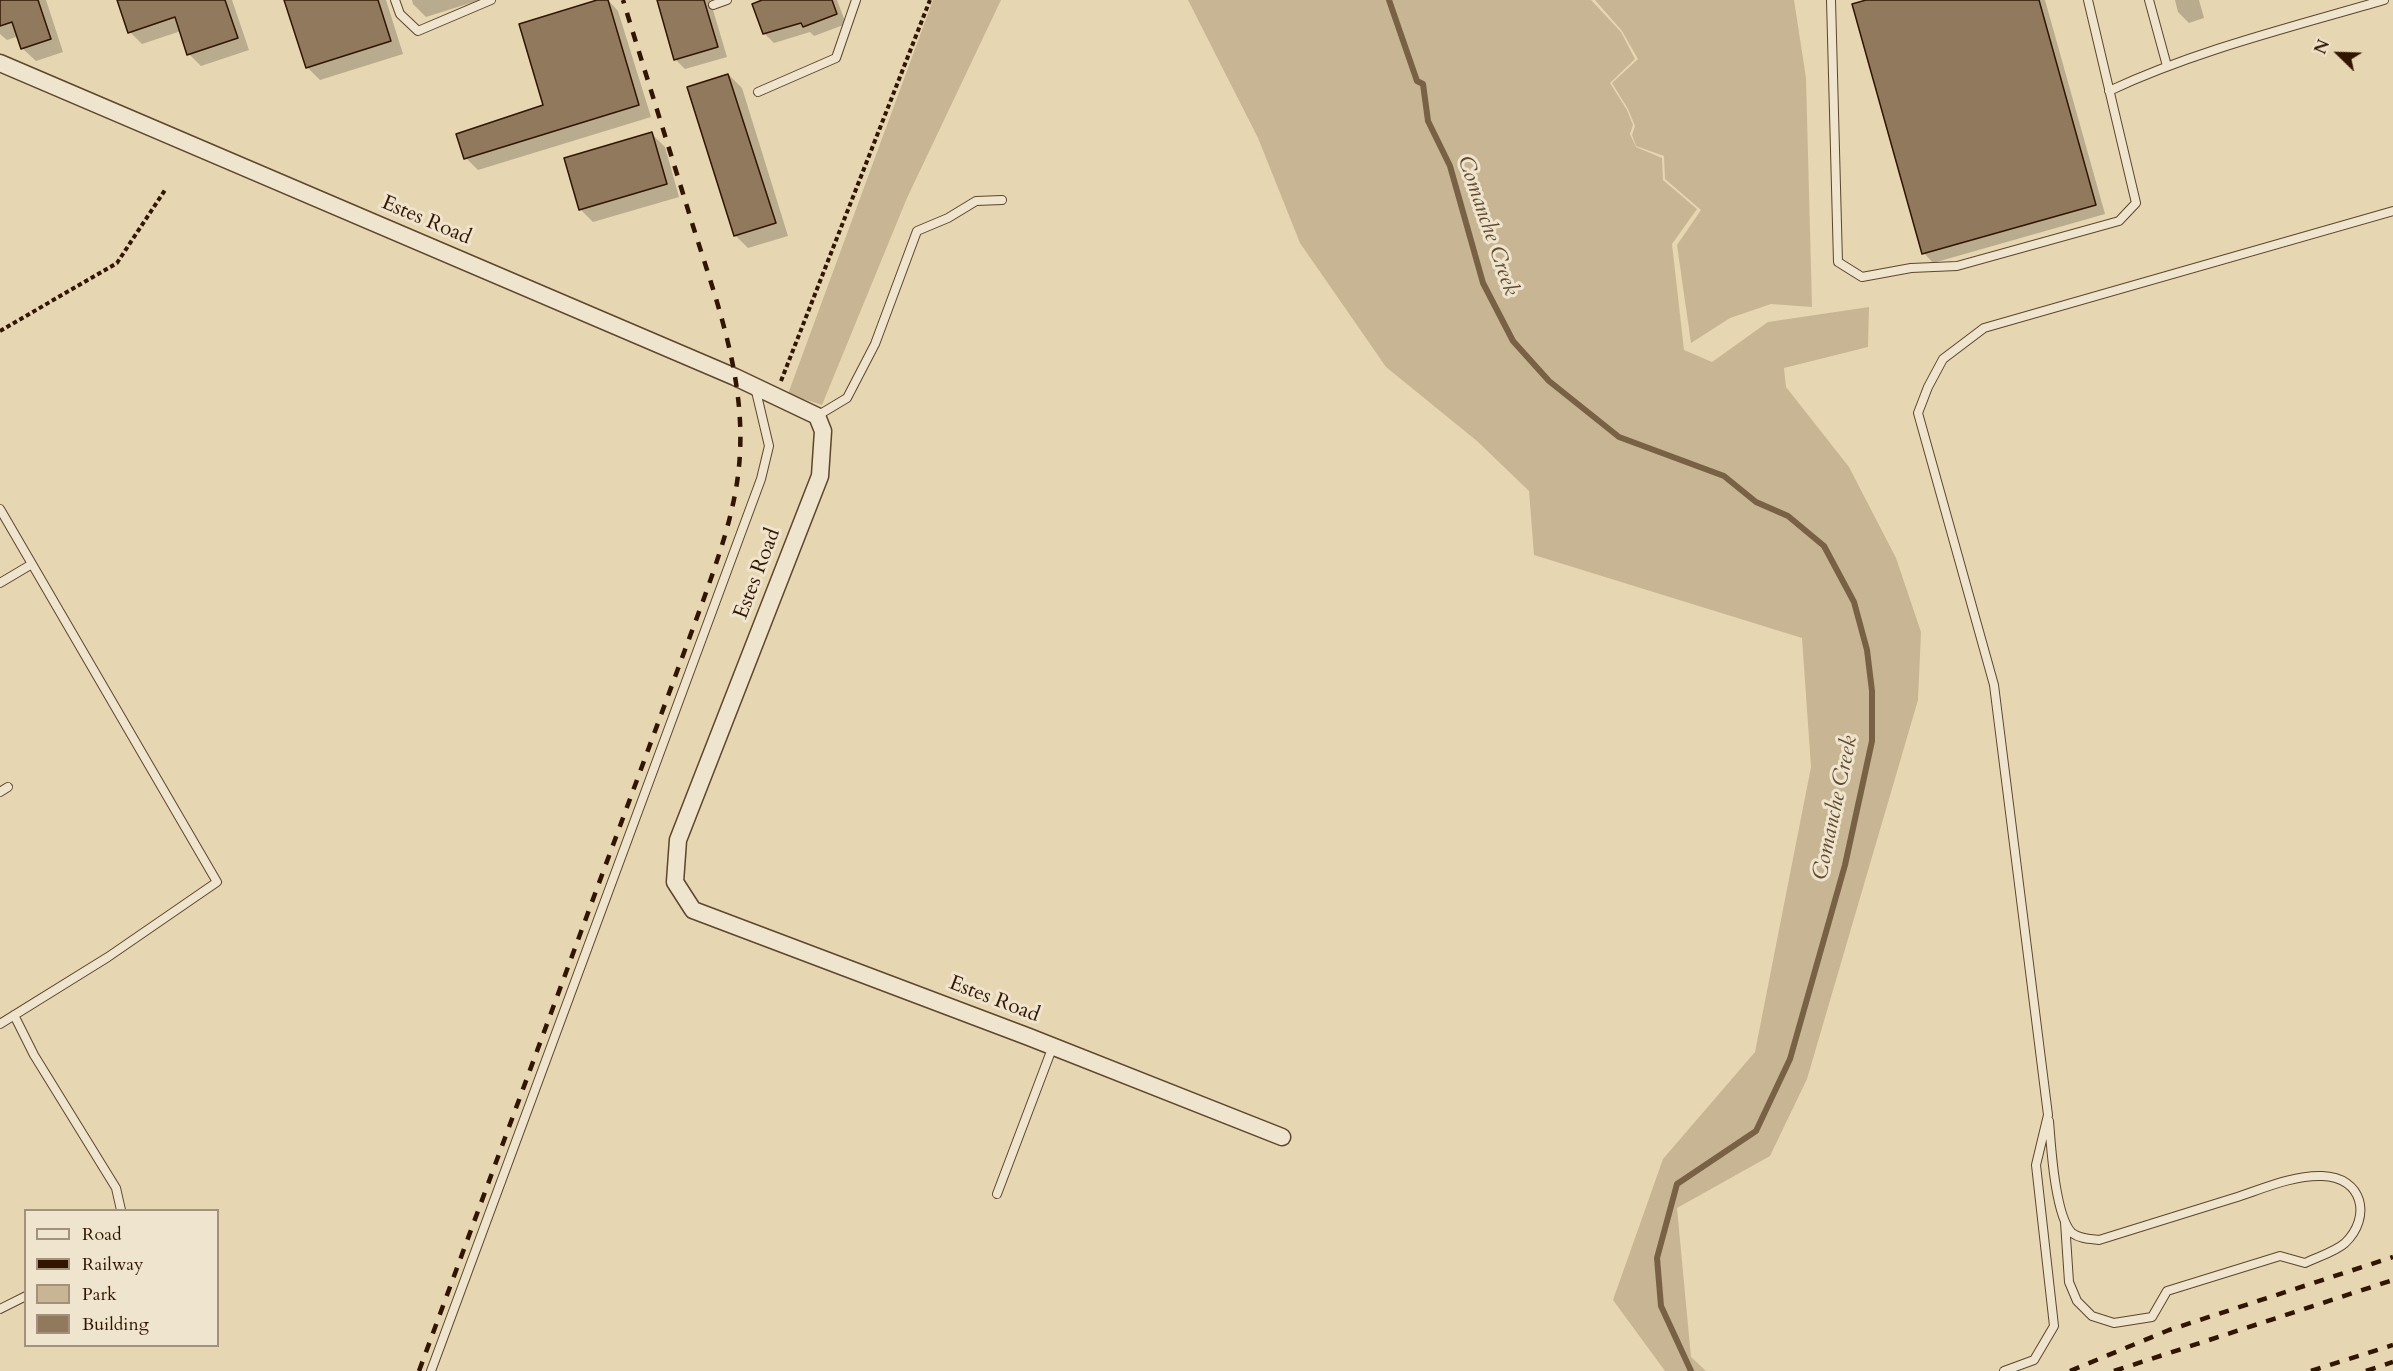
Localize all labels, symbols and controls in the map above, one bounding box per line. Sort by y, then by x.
north arrow [2309,24,2369,84]
text: N [2310,36,2335,58]
water label: Comanche Creek [1451,152,1523,300]
street label: Estes Road [377,191,475,251]
street label: Estes Road [729,525,787,623]
water label: Comanche Creek [1808,734,1864,882]
street label: Estes Road [945,971,1043,1029]
legend [24,1209,219,1347]
text: Road [82,1222,122,1247]
text: Railway [82,1252,144,1277]
text: Park [82,1282,117,1307]
text: Building [82,1312,149,1337]

